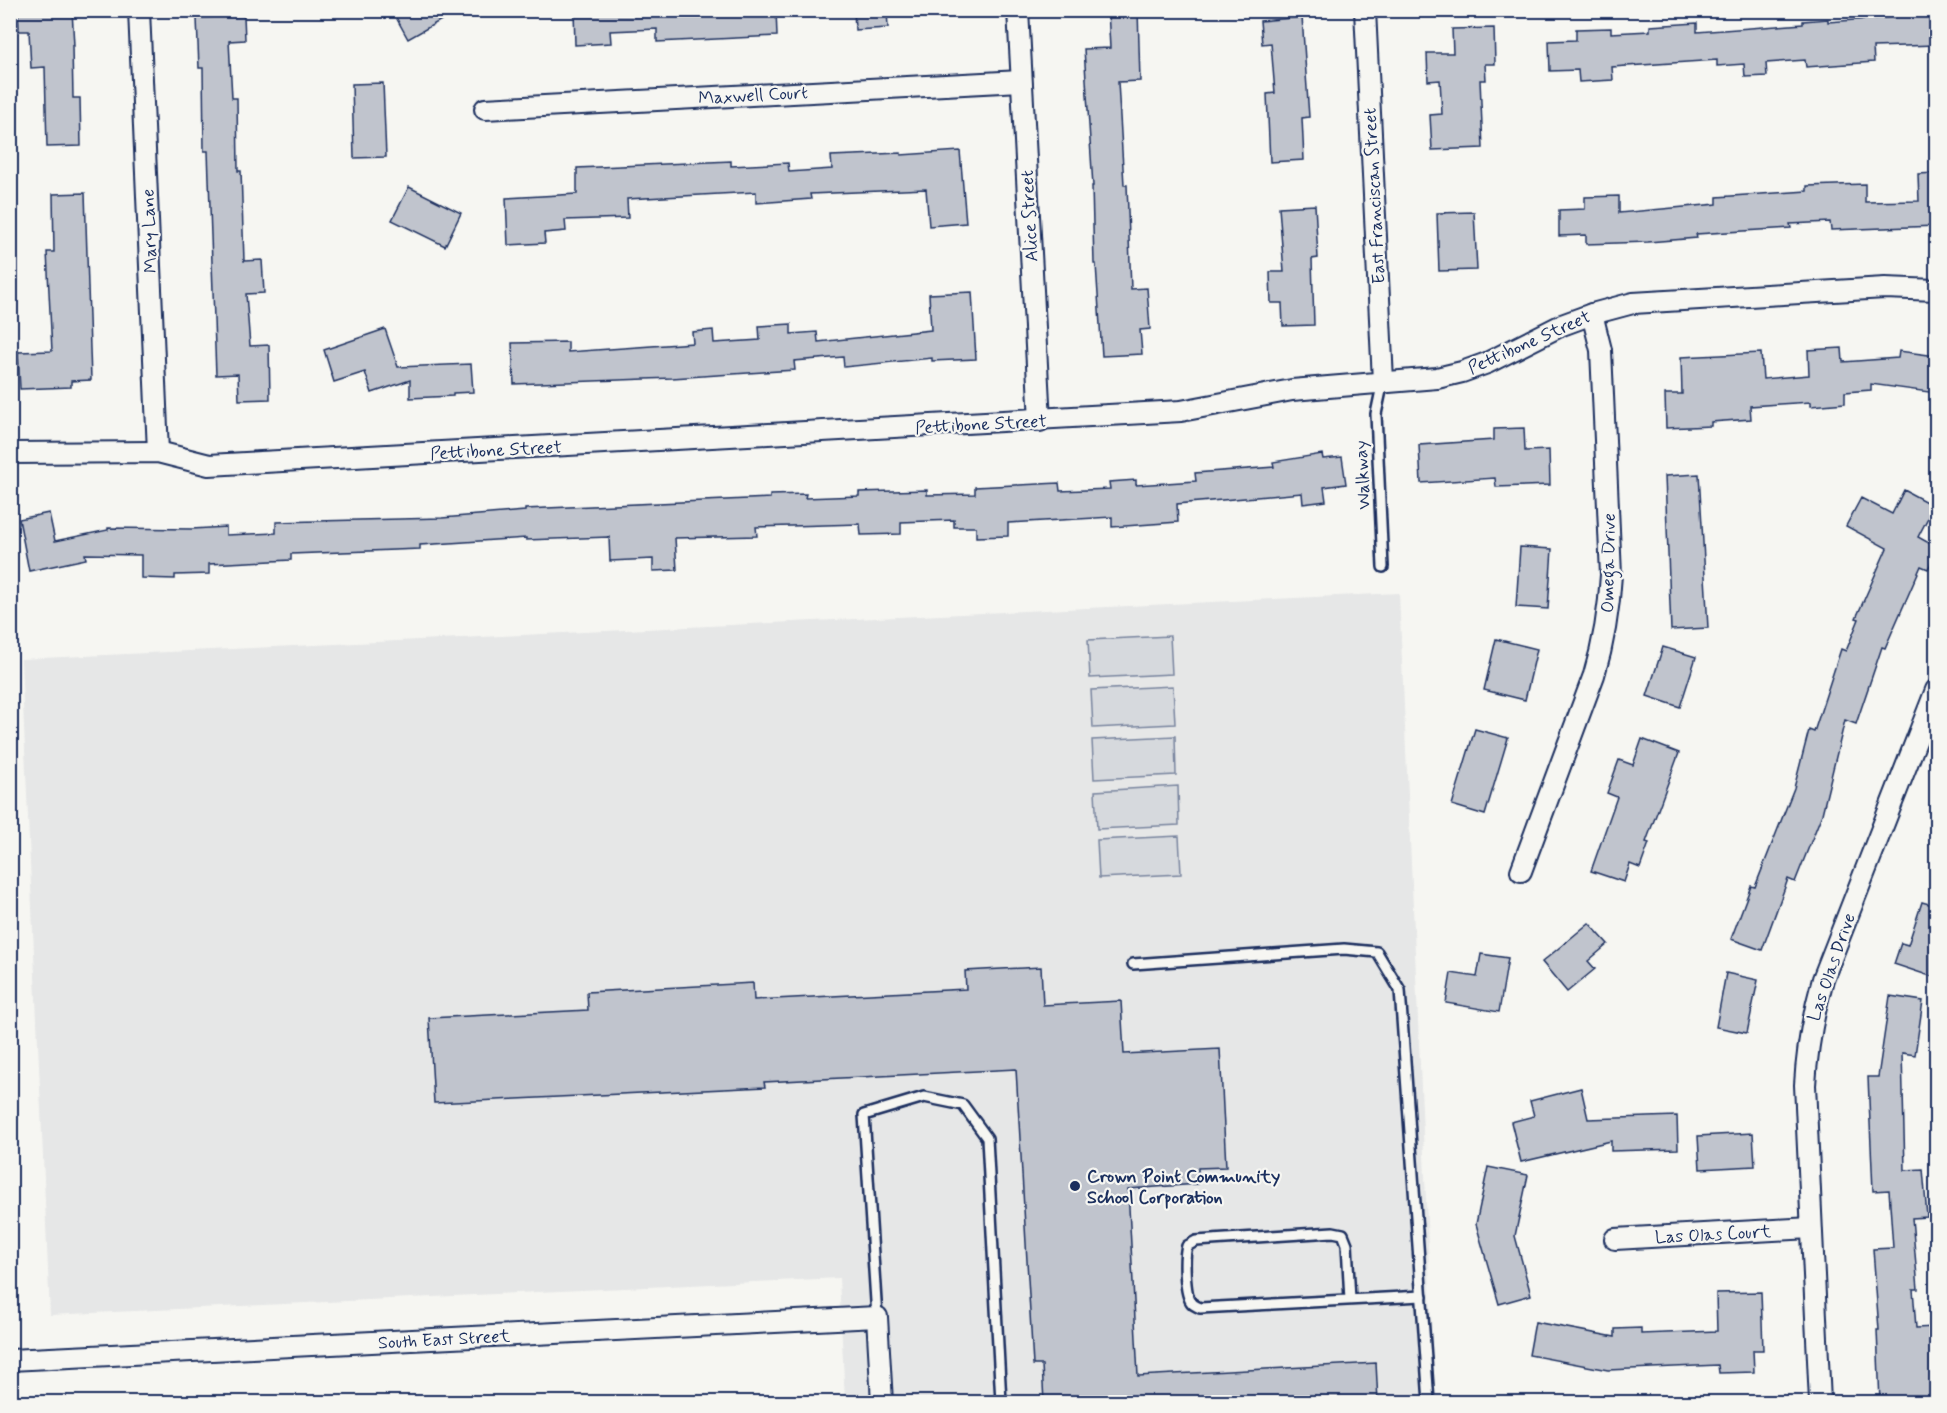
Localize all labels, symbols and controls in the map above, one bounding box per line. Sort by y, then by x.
street label: Maxwell Court [698,81,809,111]
street label: East Franciscan Street [1358,107,1392,285]
street label: Alice Street [1016,169,1044,262]
street label: Mary Lane [137,188,163,273]
street label: Pettibone Street [1464,305,1595,381]
street label: Pettibone Street [915,410,1048,440]
street label: Pettibone Street [430,436,563,466]
street label: Walkway [1349,440,1377,510]
street label: Omega Drive [1596,513,1624,613]
street label: Las Olas Drive [1802,910,1862,1025]
place label: Crown Point Community School Corporation [1087,1165,1280,1210]
marker: Crown Point Community School Corporation [1068,1179,1082,1193]
street label: Las Olas Court [1654,1220,1772,1250]
street label: South East Street [377,1325,511,1355]

